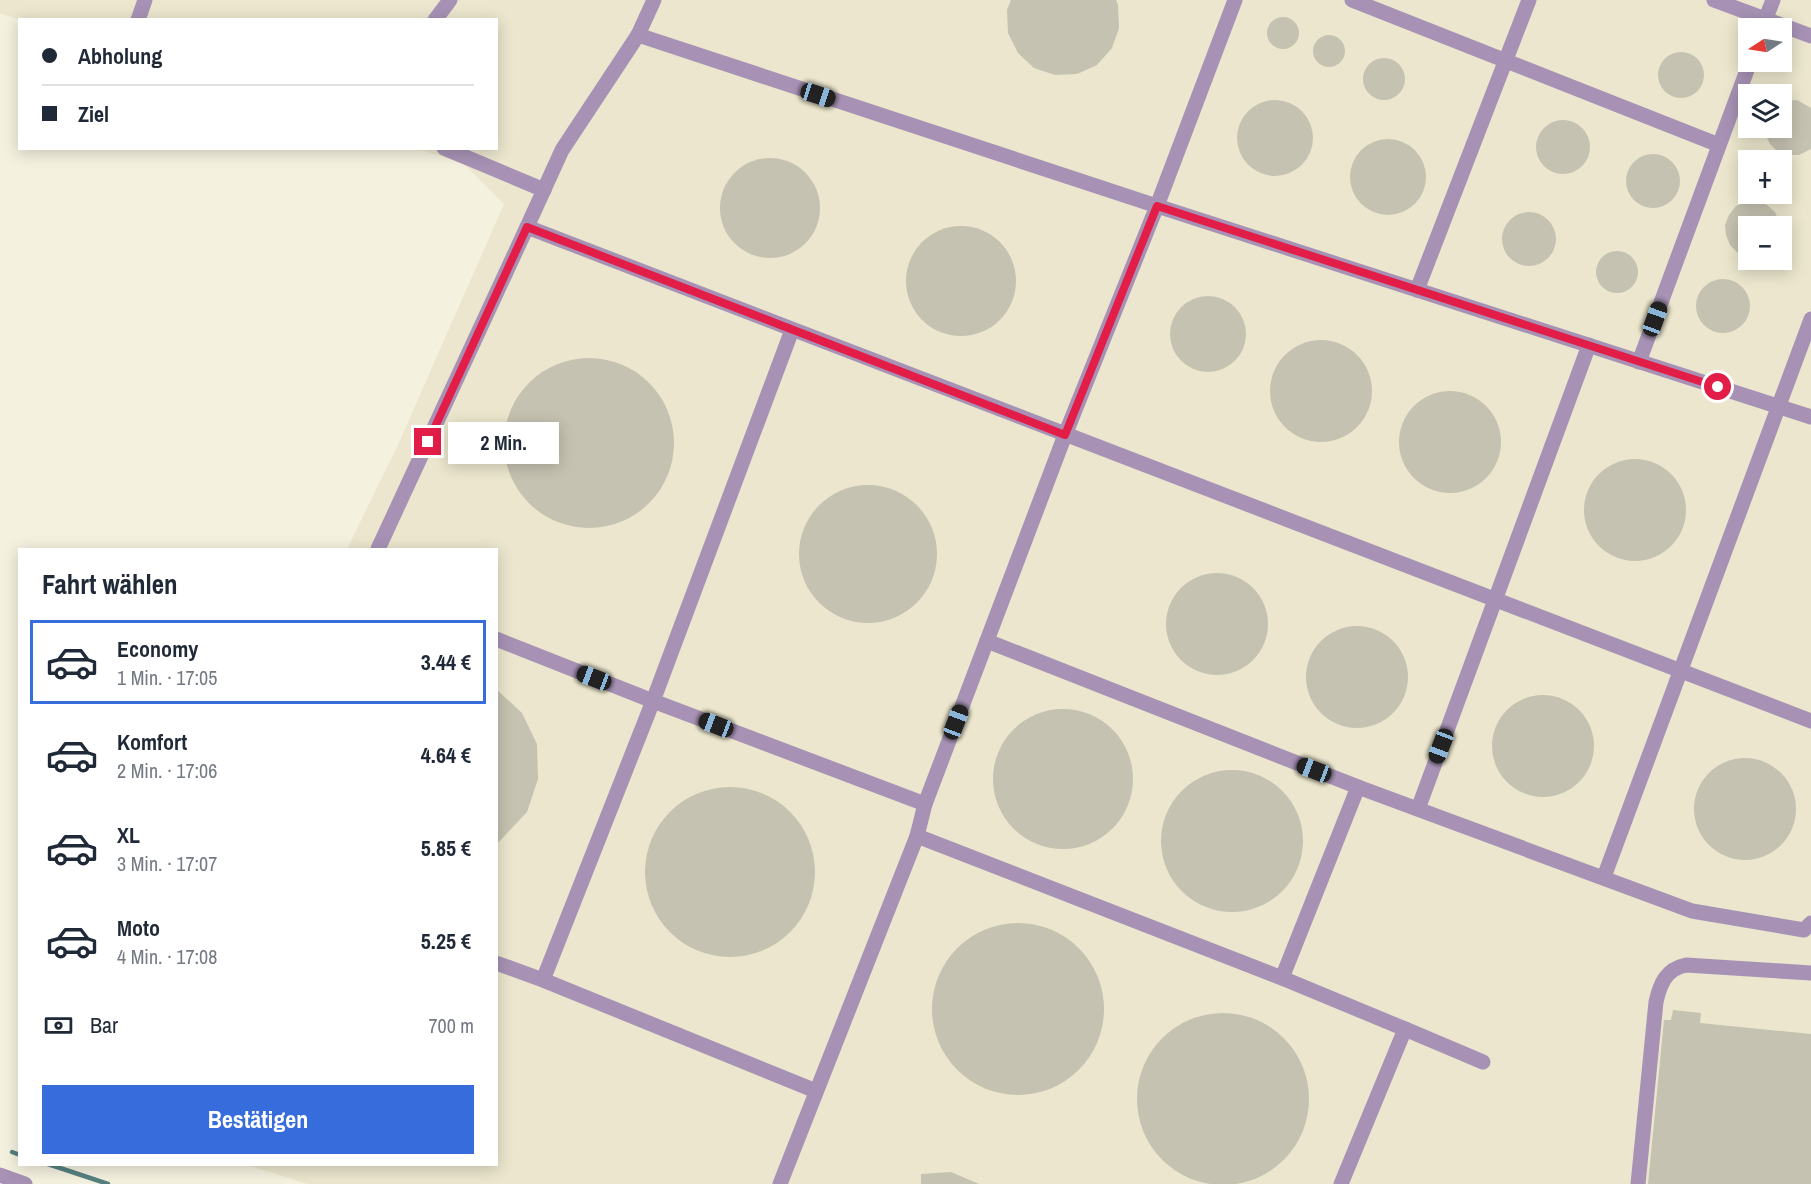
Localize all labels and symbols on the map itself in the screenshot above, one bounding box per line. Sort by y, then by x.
north arrow [1738,18,1792,72]
car [798,81,838,109]
car [1640,299,1670,339]
route start [1704,373,1731,400]
callout: 2 Min. [449,421,560,463]
route end [414,428,441,455]
car [574,663,614,693]
car [941,702,971,742]
car [696,710,736,740]
car [1426,726,1456,766]
car [1294,755,1334,785]

